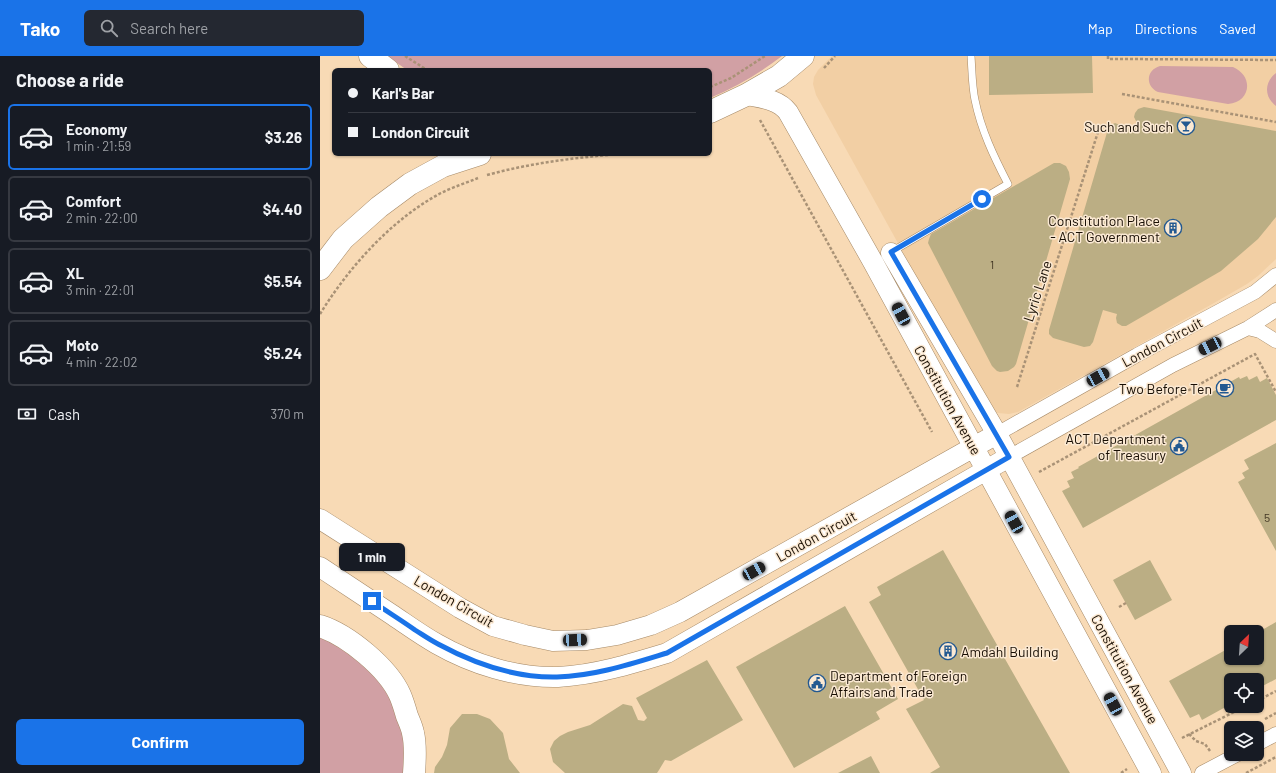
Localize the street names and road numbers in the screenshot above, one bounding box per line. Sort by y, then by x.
street label: Lyric Lane [1019,258,1055,324]
street label: London Circuit [1119,314,1205,370]
street label: Constitution Avenue [911,342,985,458]
street label: London Circuit [773,507,859,565]
street label: London Circuit [411,571,497,631]
street label: Constitution Avenue [1088,611,1162,727]

